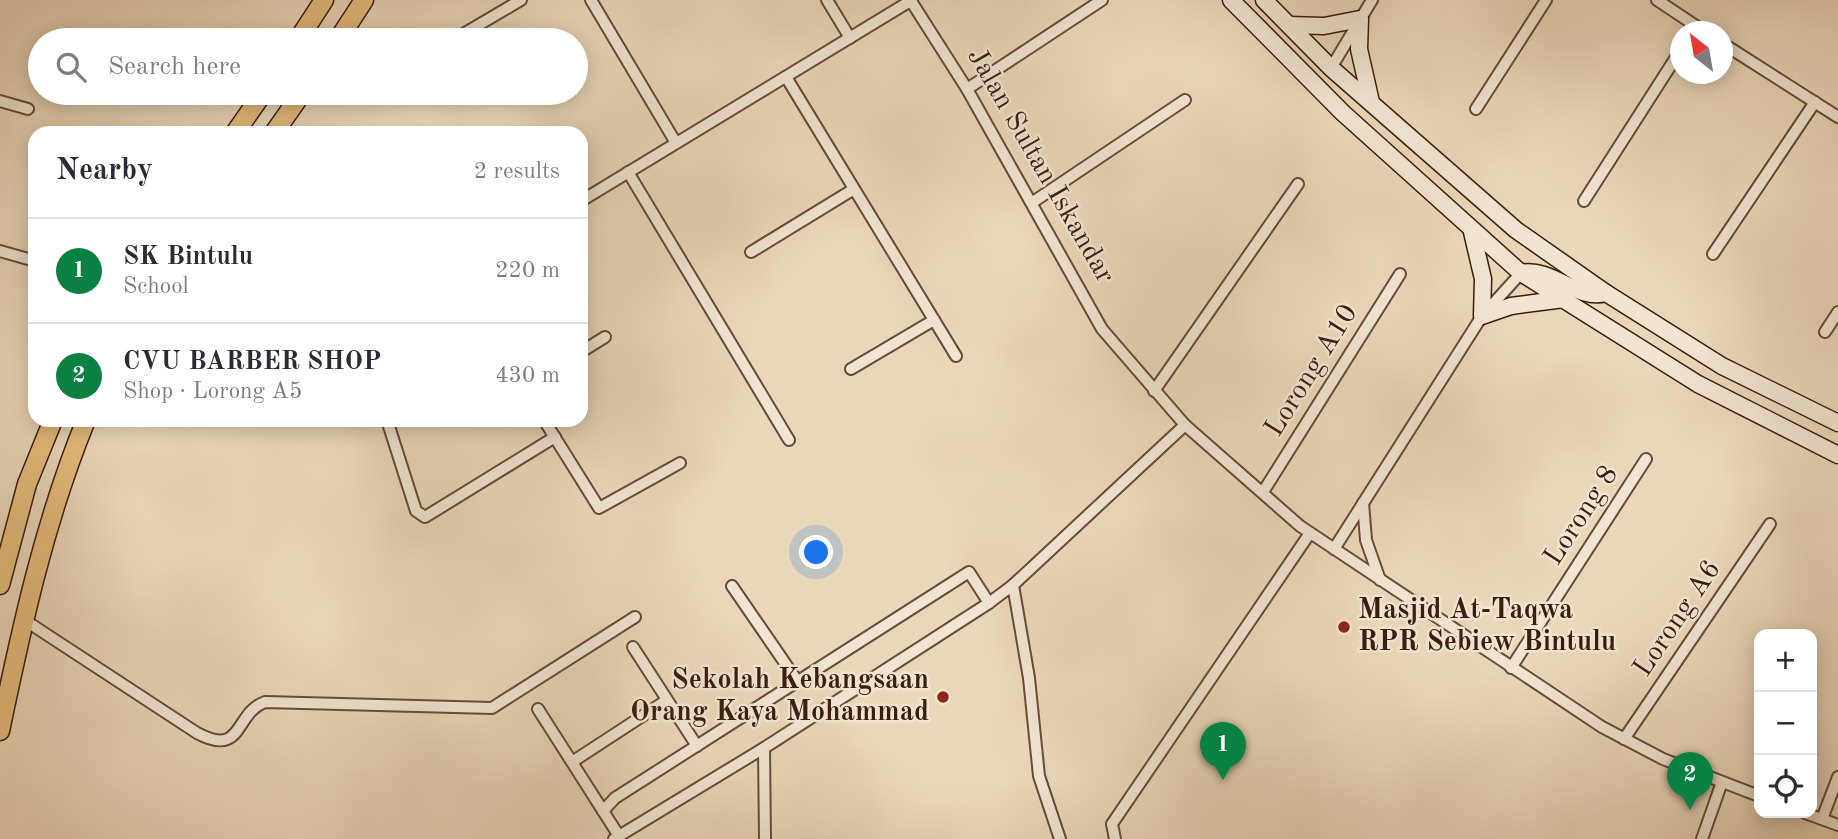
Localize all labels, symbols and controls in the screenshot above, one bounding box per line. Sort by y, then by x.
north arrow [1670,21,1733,84]
search box [28,28,588,105]
street label: Jalan Sultan Iskandar [961,44,1119,288]
icon: search [52,48,90,86]
text: Search here [108,54,241,80]
text: Nearby [56,156,153,186]
text: 2 results [474,160,560,183]
text: SK Bintulu [123,244,253,270]
text: 1 [72,259,86,282]
text: 220 m [495,259,560,282]
text: School [123,275,189,298]
street label: Lorong A10 [1260,300,1364,442]
text: CVU BARBER SHOP [123,349,381,375]
text: 2 [72,364,86,387]
text: 430 m [495,364,560,387]
text: Shop · Lorong A5 [123,380,302,403]
street label: Lorong 8 [1540,461,1624,571]
your location [799,535,833,569]
street label: Lorong A6 [1629,556,1727,682]
place label: Masjid At-Taqwa RPR Sebiew Bintulu [1358,597,1616,657]
marker: Masjid At-Taqwa RPR Sebiew Bintulu [1336,619,1352,635]
map controls [1754,629,1817,818]
button: + [1754,629,1817,692]
place label: Sekolah Kebangsaan Orang Kaya Mohammad [630,667,929,727]
marker: Sekolah Kebangsaan Orang Kaya Mohammad [935,689,951,705]
button: − [1754,692,1817,755]
pin: 1 [1200,722,1246,780]
pin: 2 [1667,752,1713,810]
button: locate [1754,755,1817,818]

